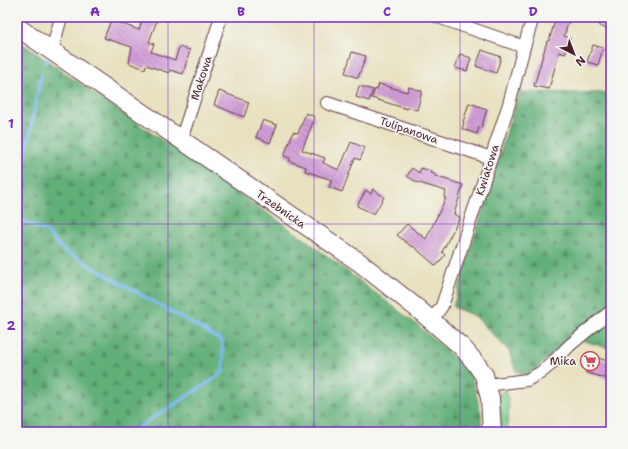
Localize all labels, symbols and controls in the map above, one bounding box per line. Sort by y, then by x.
text: A [90,3,100,20]
text: B [237,3,245,20]
text: C [383,3,391,20]
text: D [528,3,538,20]
north arrow [554,34,594,74]
text: N [572,53,589,70]
street label: Makowa [187,54,216,102]
street label: Tulipanowa [378,113,440,148]
text: 1 [8,115,14,132]
street label: Kwiatowa [472,143,503,198]
street label: Trzebnicka [253,187,309,232]
text: 2 [6,317,16,334]
supermarket icon: Mika [579,350,601,372]
place label: Mika [550,354,576,369]

